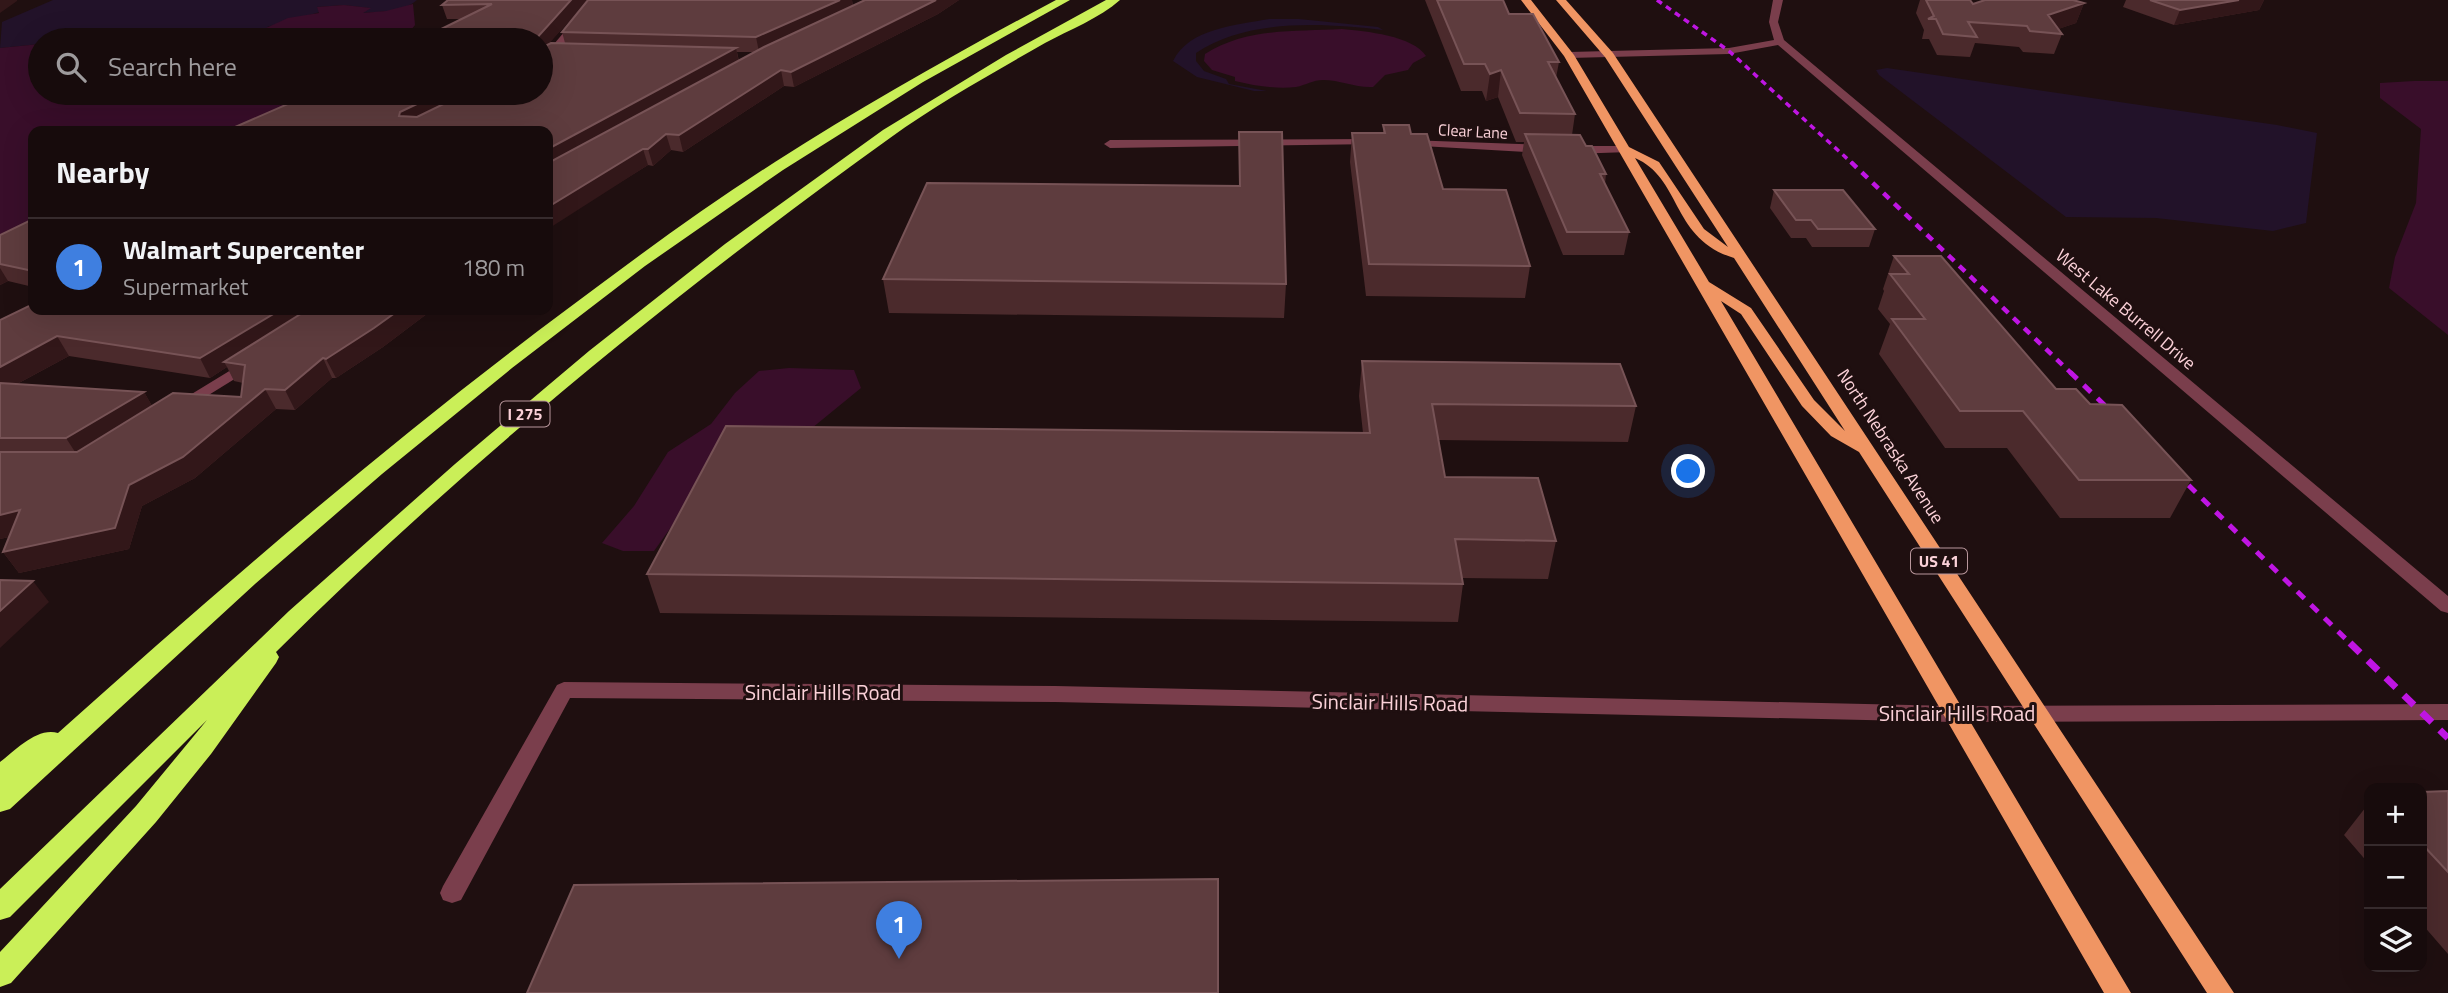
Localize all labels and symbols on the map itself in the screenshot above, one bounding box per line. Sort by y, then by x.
street label: Clear Lane [1437,117,1509,145]
street label: West Lake Burrell Drive [2050,242,2202,376]
street label: North Nebraska Avenue [1831,363,1951,529]
road number: I 275 [500,402,550,426]
your location [1671,454,1705,488]
road number: US 41 [1911,548,1967,574]
street label: Sinclair Hills Road [745,676,901,708]
street label: Sinclair Hills Road [1311,685,1469,719]
street label: Sinclair Hills Road [1879,697,2035,729]
pin: 1 [876,901,922,959]

